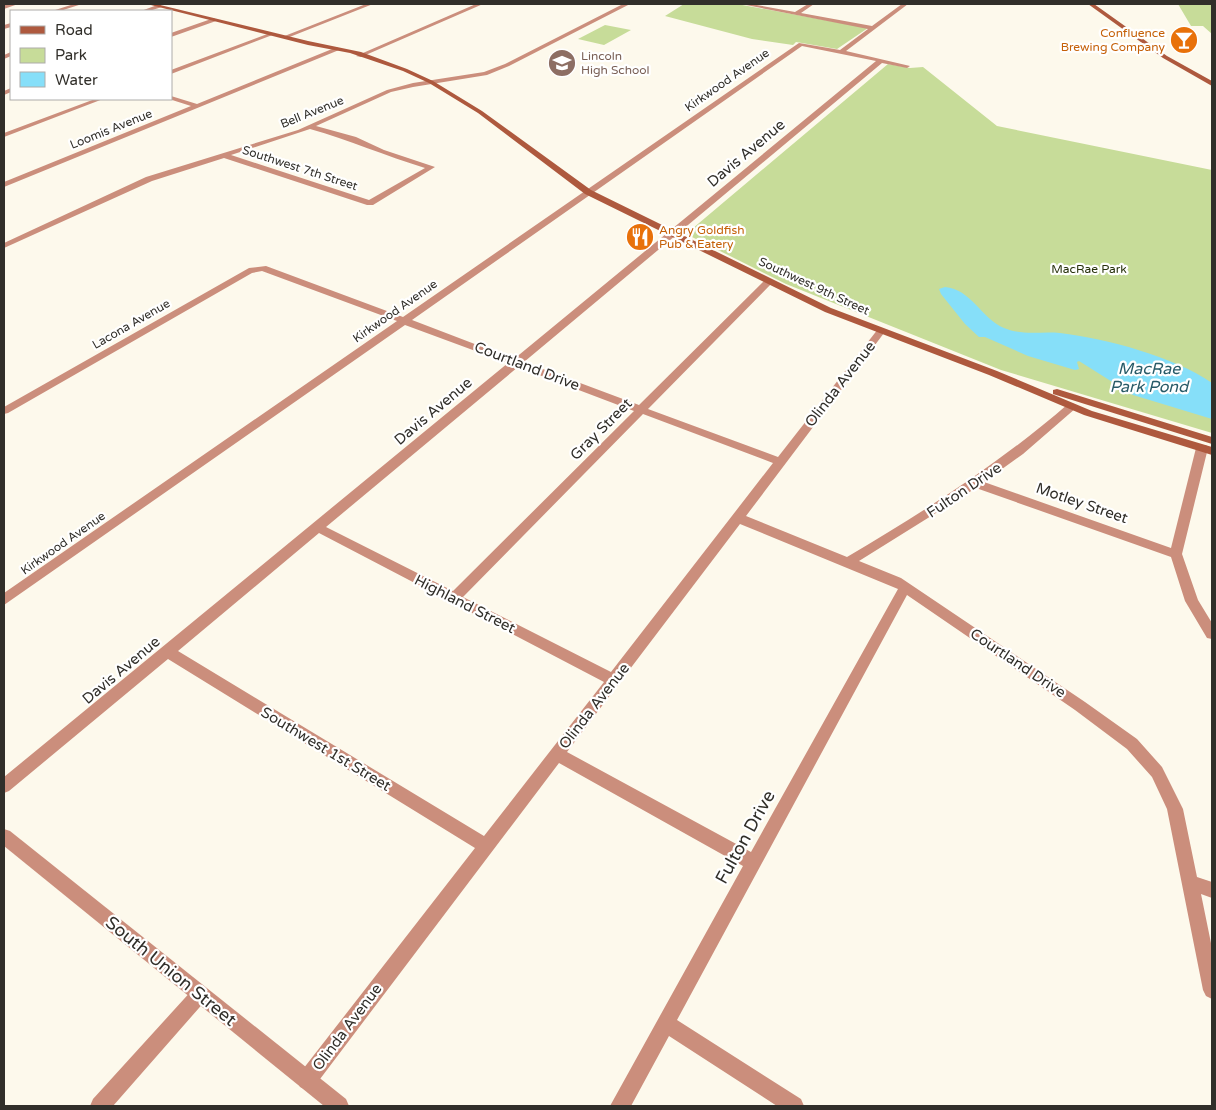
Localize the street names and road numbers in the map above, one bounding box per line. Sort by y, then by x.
street label: Kirkwood Avenue [682,46,772,114]
street label: Bell Avenue [278,93,346,131]
street label: Loomis Avenue [68,106,154,152]
street label: Davis Avenue [703,115,789,191]
street label: Southwest 7th Street [241,143,360,193]
street label: Southwest 9th Street [757,254,872,318]
street label: Kirkwood Avenue [350,277,440,345]
street label: Lacona Avenue [90,296,173,352]
street label: Olinda Avenue [801,337,879,431]
street label: Courtland Drive [472,338,582,394]
street label: Davis Avenue [390,373,476,449]
street label: Gray Street [566,394,636,464]
street label: Fulton Drive [923,458,1005,522]
street label: Motley Street [1034,479,1131,527]
street label: Kirkwood Avenue [18,509,108,577]
street label: Highland Street [411,571,519,637]
street label: Courtland Drive [967,624,1069,702]
street label: Davis Avenue [78,632,164,708]
street label: Olinda Avenue [555,659,633,753]
street label: Southwest 1st Street [258,703,394,795]
street label: Fulton Drive [710,786,780,888]
street label: South Union Street [101,911,241,1031]
street label: Olinda Avenue [308,980,386,1074]

